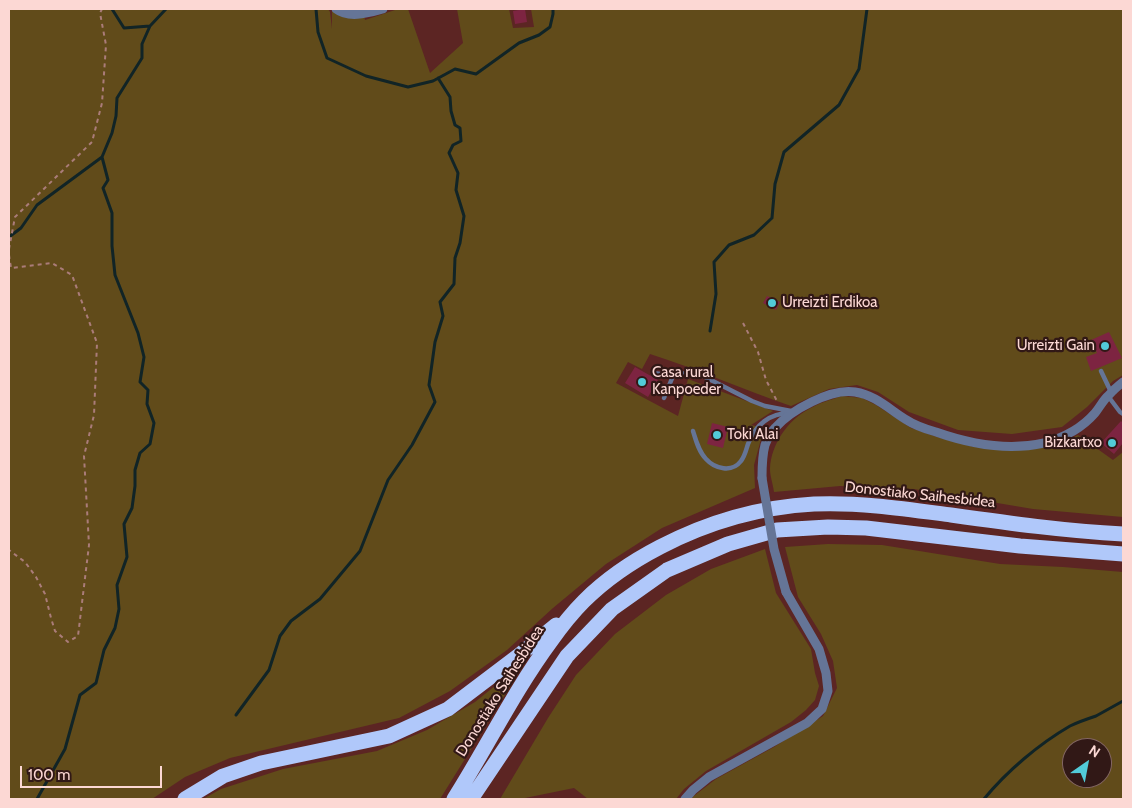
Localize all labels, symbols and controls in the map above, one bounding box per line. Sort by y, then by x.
place label: Urreizti Erdikoa [782,294,878,312]
marker: Urreizti Erdikoa [766,297,778,309]
place label: Urreizti Gain [1017,337,1095,355]
marker: Urreizti Gain [1099,340,1111,352]
place label: Casa rural Kanpoeder [652,364,721,399]
marker: Casa rural Kanpoeder [636,376,648,388]
place label: Toki Alai [727,426,778,444]
marker: Toki Alai [711,429,723,441]
place label: Bizkartxo [1044,434,1102,452]
marker: Bizkartxo [1106,437,1118,449]
street label: Donostiako Saihesbidea [844,478,996,512]
street label: Donostiako Saihesbidea [452,622,548,760]
north arrow [1062,738,1112,788]
text: N [1086,741,1104,762]
scale bar [22,756,165,788]
text: 100 m [28,766,70,784]

